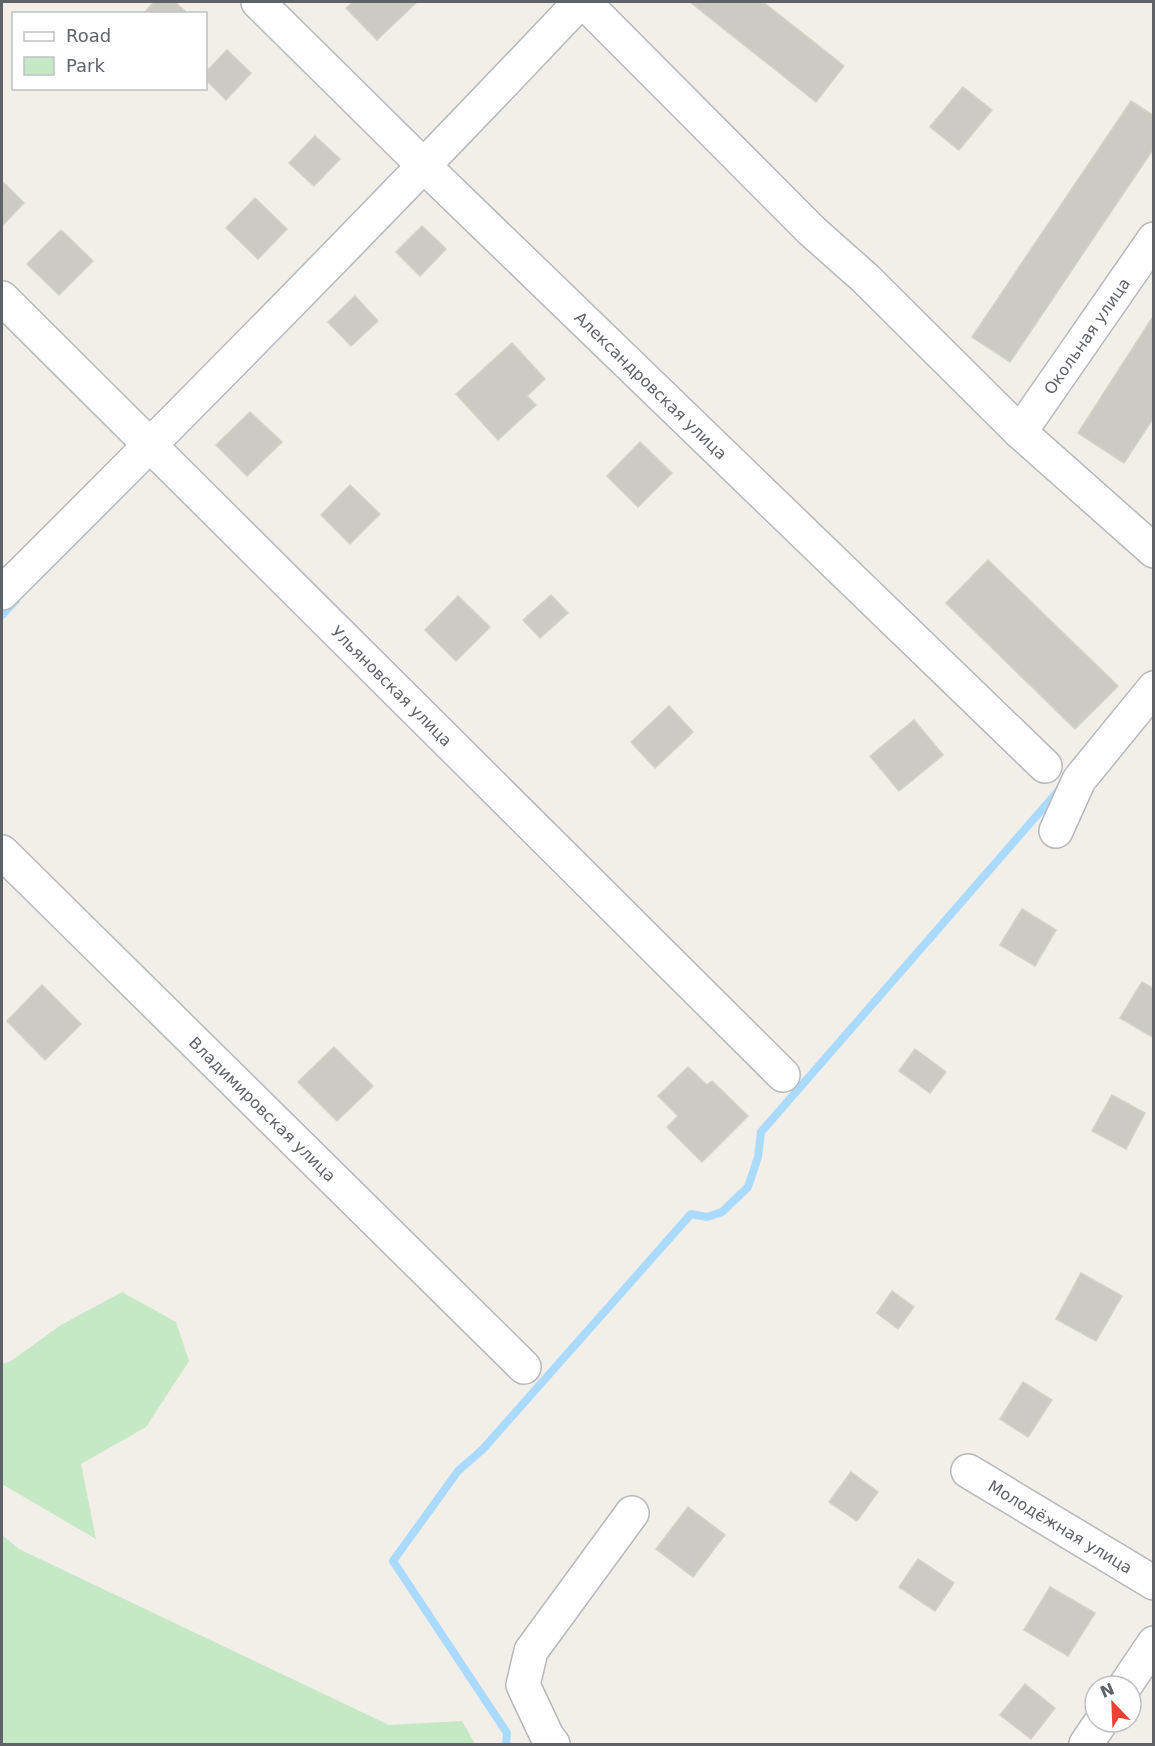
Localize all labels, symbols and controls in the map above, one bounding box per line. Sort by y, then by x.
legend [12,12,207,90]
text: Road [66,25,111,46]
text: Park [66,55,105,76]
street label: Окольная улица [1040,274,1134,398]
street label: Александровская улица [571,308,731,463]
street label: Ульяновская улица [328,622,456,750]
street label: Владимировская улица [185,1033,340,1185]
street label: Молодёжная улица [985,1476,1136,1577]
north arrow [1083,1674,1143,1734]
text: N [1097,1679,1117,1702]

